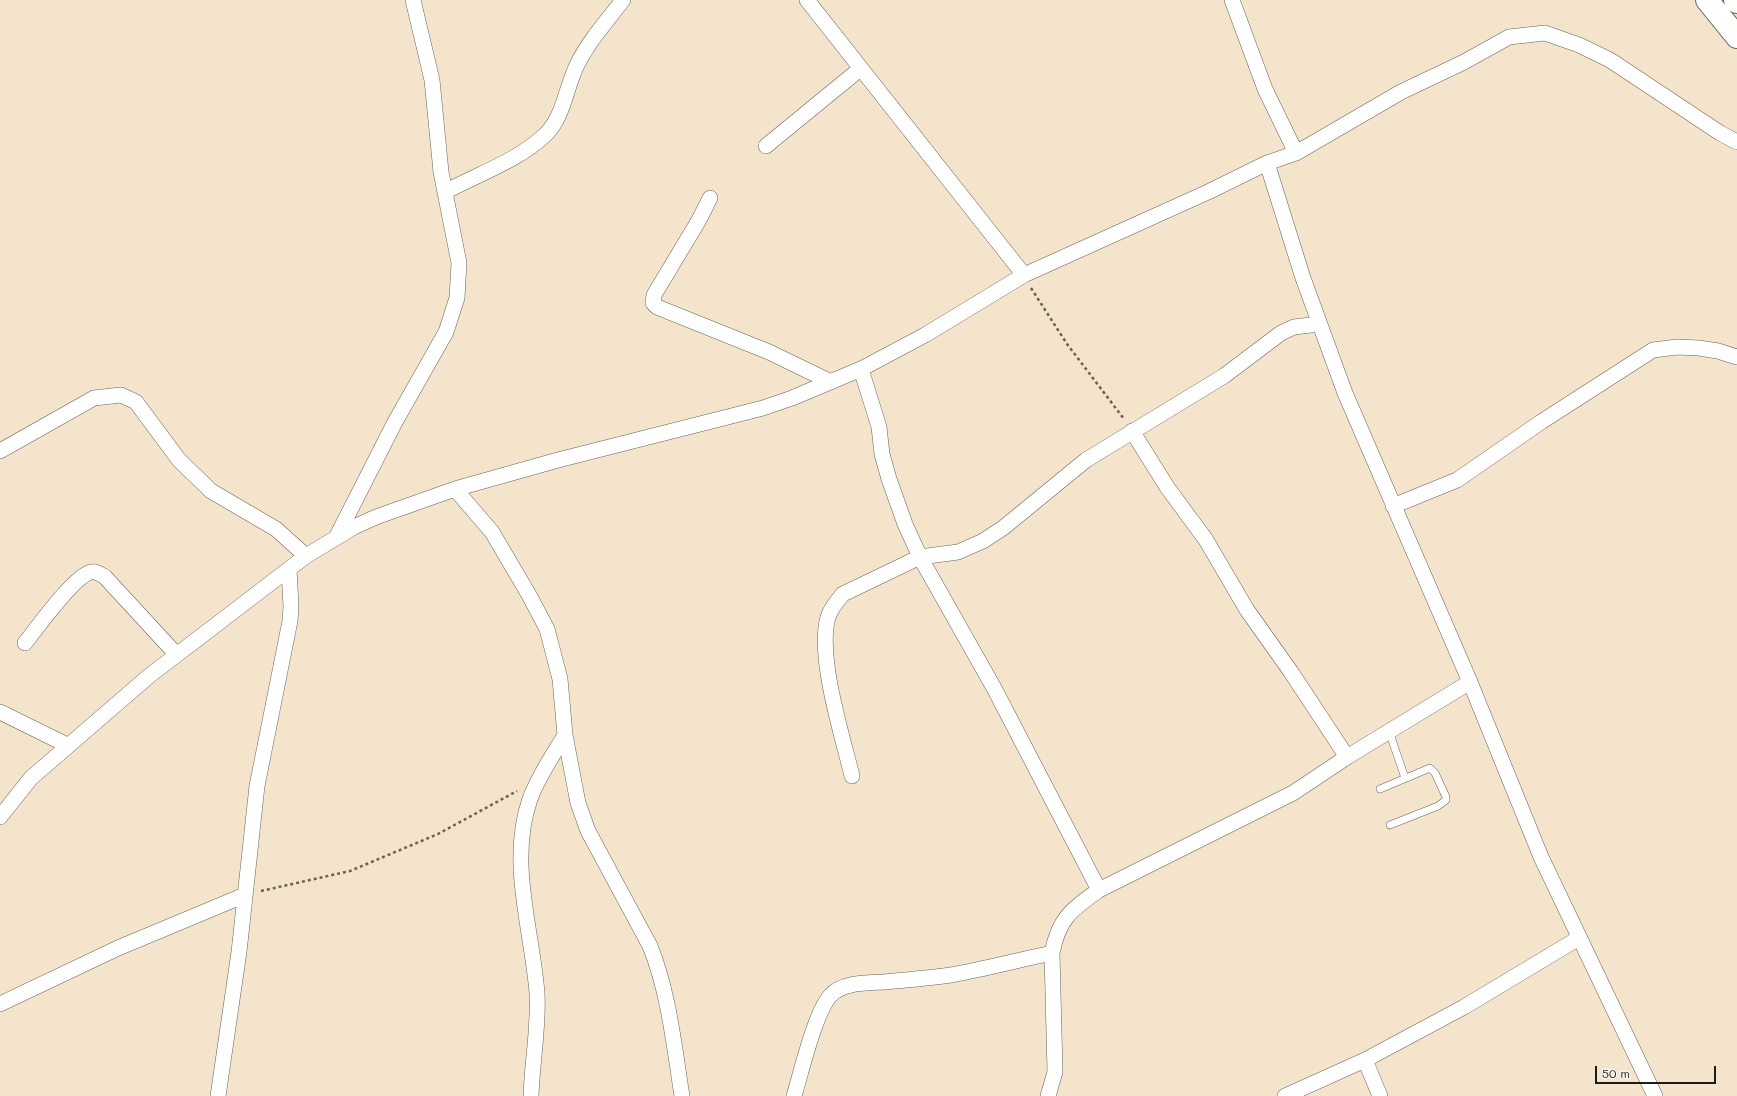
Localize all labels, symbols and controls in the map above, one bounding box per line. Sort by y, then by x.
scale bar [1597,1058,1718,1084]
text: 50 m [1602,1065,1630,1081]

